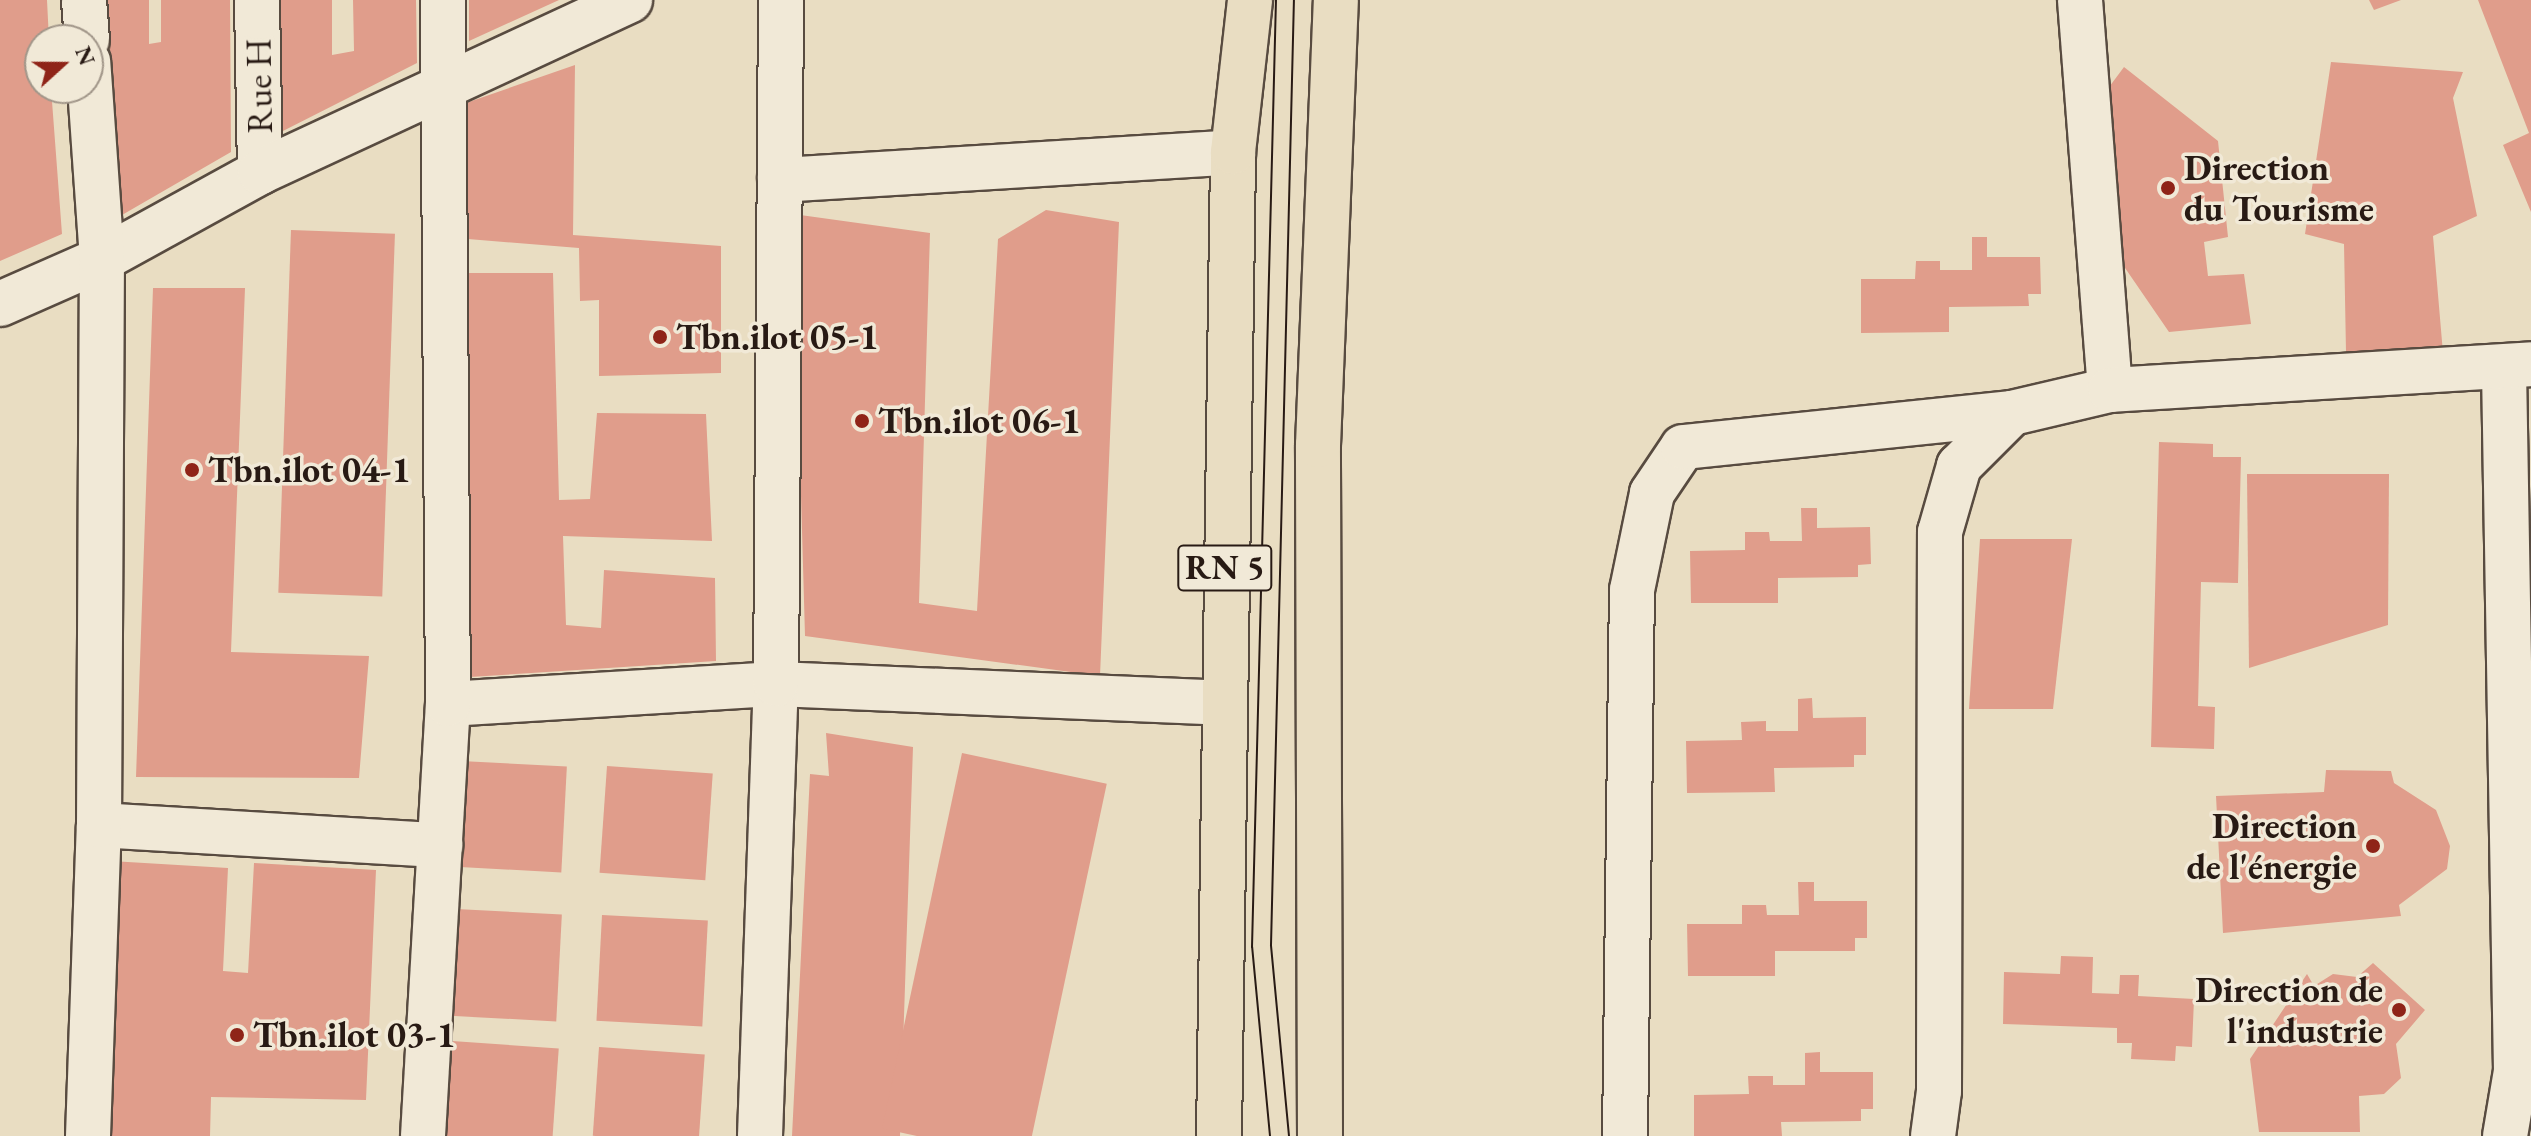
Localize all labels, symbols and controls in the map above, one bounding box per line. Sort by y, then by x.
north arrow [24,24,104,104]
street label: Rue H [237,38,281,134]
text: N [68,42,102,69]
place label: Direction du Tourisme [2184,145,2374,230]
marker: Direction du Tourisme [2159,179,2177,197]
place label: Tbn.ilot 05-1 [676,315,878,359]
marker: Tbn.ilot 05-1 [651,328,669,346]
place label: Tbn.ilot 06-1 [878,399,1080,443]
marker: Tbn.ilot 06-1 [853,412,871,430]
place label: Tbn.ilot 04-1 [208,448,410,492]
marker: Tbn.ilot 04-1 [183,461,201,479]
road number: RN 5 [1177,538,1273,598]
place label: Direction de l'énergie [2186,803,2357,888]
marker: Direction de l'énergie [2364,837,2382,855]
place label: Direction de l'industrie [2195,967,2383,1052]
marker: Direction de l'industrie [2390,1001,2408,1019]
place label: Tbn.ilot 03-1 [253,1013,455,1057]
marker: Tbn.ilot 03-1 [228,1026,246,1044]

